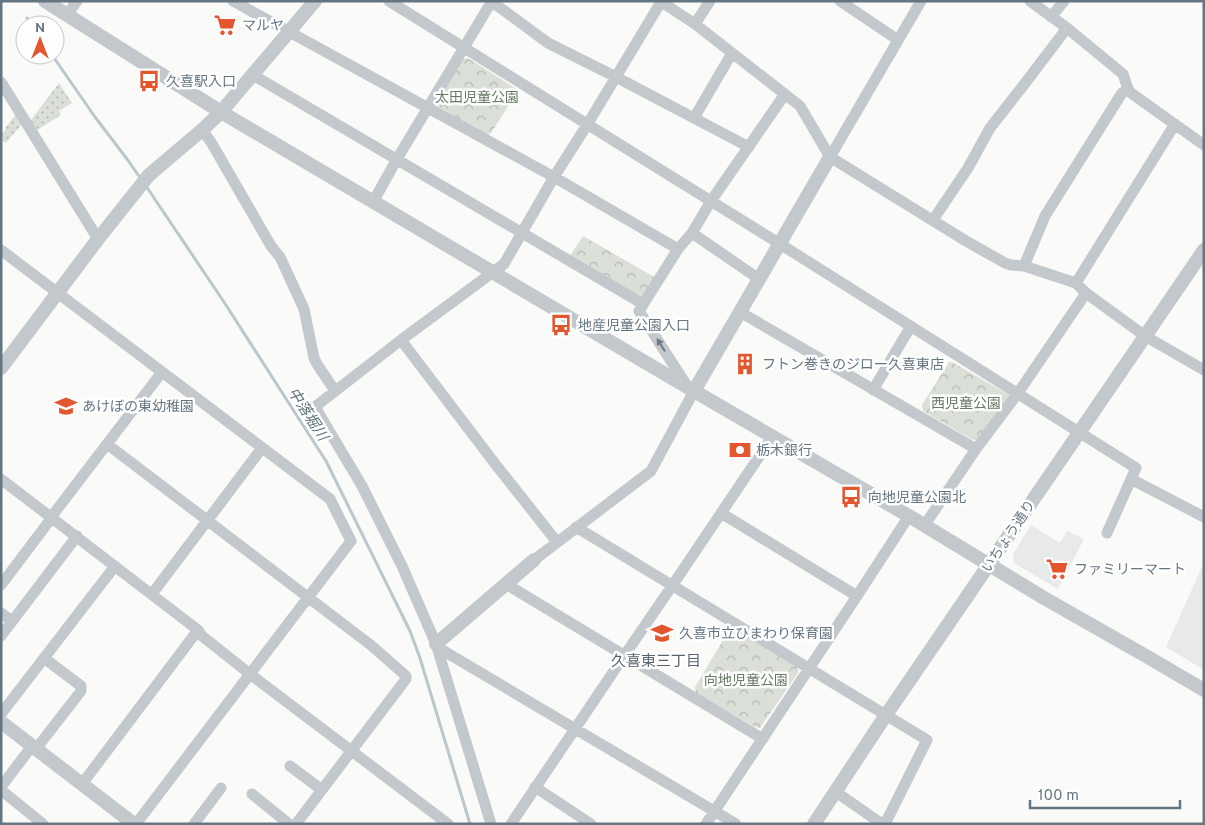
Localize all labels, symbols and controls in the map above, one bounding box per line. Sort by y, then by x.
supermarket icon: マルヤ [212,12,238,38]
north arrow [15,15,65,65]
place label: マルヤ [242,18,284,35]
text: N [35,20,45,37]
bus stop icon: 久喜駅入口 [136,68,162,94]
place label: 久喜駅入口 [166,74,236,91]
park label: 太田児童公園 [435,90,519,107]
bus stop icon: 地産児童公園入口 [548,312,574,338]
place label: 地産児童公園入口 [578,318,690,335]
one-way arrow [656,339,666,352]
building icon: フトン巻きのジロー久喜東店 [732,351,758,377]
place label: フトン巻きのジロー久喜東店 [762,357,944,374]
water label: 中落堀川 [282,384,332,447]
school or university icon: あけぼの東幼稚園 [53,393,79,419]
park label: 西児童公園 [931,396,1001,413]
place label: あけぼの東幼稚園 [82,399,194,416]
bank icon: 栃木銀行 [727,437,753,463]
place label: 栃木銀行 [756,443,812,460]
bus stop icon: 向地児童公園北 [838,484,864,510]
place label: 向地児童公園北 [868,489,966,507]
street label: いちょう通り [979,497,1040,576]
supermarket icon: ファミリーマート [1044,556,1070,582]
place label: ファミリーマート [1074,562,1186,579]
school or university icon: 久喜市立ひまわり保育園 [649,620,675,646]
place label: 久喜市立ひまわり保育園 [679,626,833,643]
district label: 久喜東三丁目 [611,653,701,672]
park label: 向地児童公園 [704,673,788,690]
scale bar [1030,778,1180,810]
text: 100 m [1038,787,1079,806]

